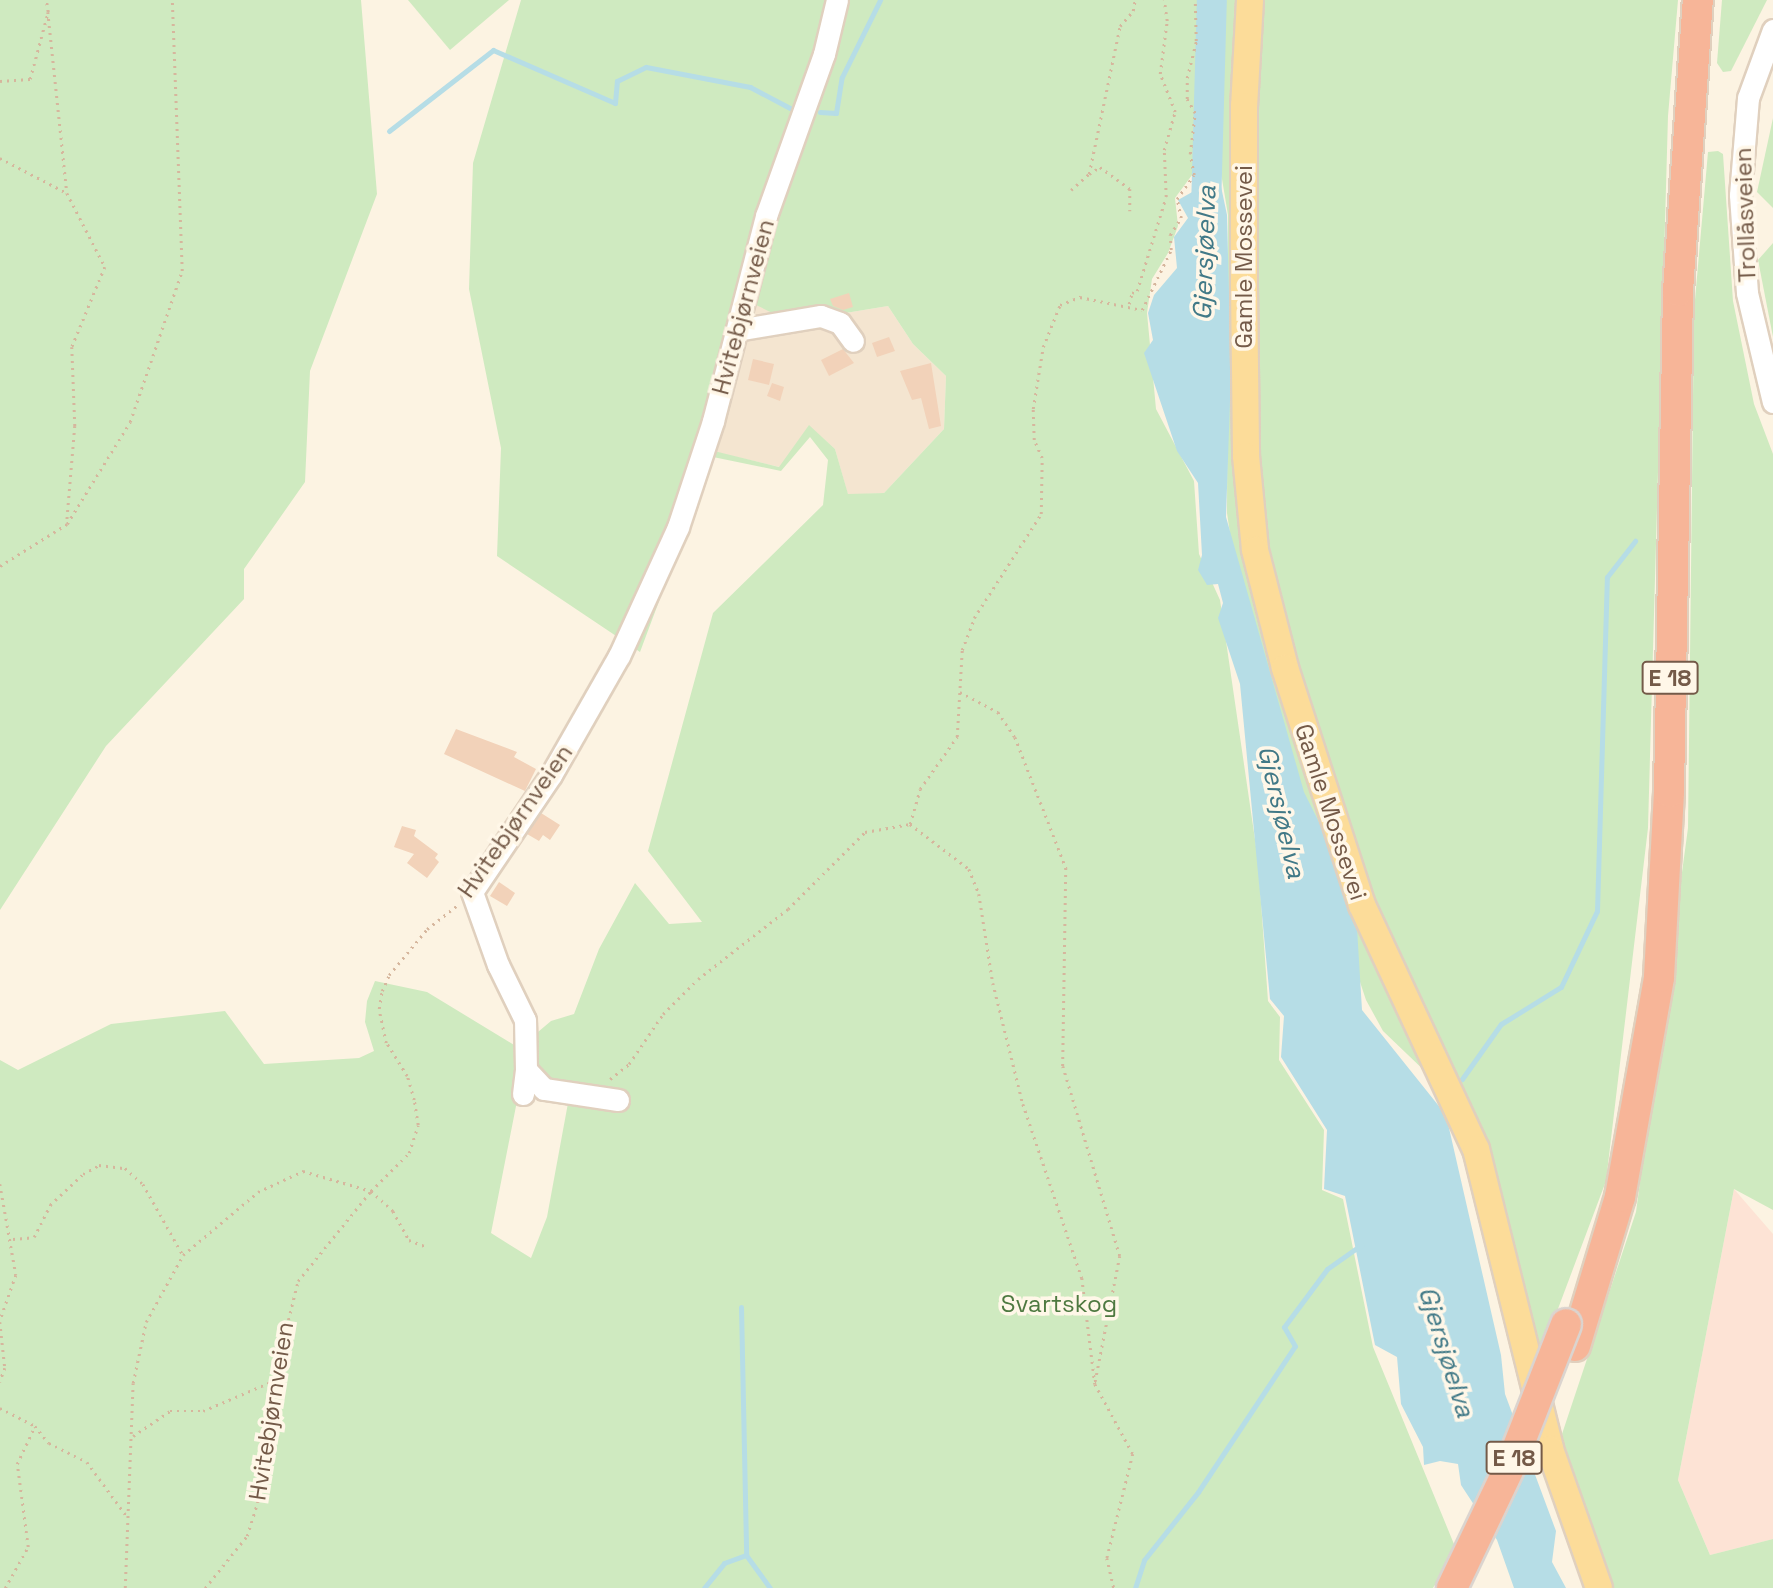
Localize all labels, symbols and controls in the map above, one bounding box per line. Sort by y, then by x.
street label: Trollåsveien [1728,147,1762,283]
street label: Gamle Mossevei [1230,165,1258,349]
water label: Gjersjøelva [1187,185,1223,321]
street label: Hvitebjørnveien [706,216,780,398]
road number: E 18 [1640,658,1700,698]
street label: Gamle Mossevei [1289,720,1373,904]
street label: Hvitebjørnveien [451,739,579,903]
water label: Gjersjøelva [1251,743,1311,881]
water label: Gjersjøelva [1411,1283,1481,1421]
park label: Svartskog [1001,1290,1117,1318]
street label: Hvitebjørnveien [243,1320,299,1502]
road number: E 18 [1484,1438,1544,1478]

